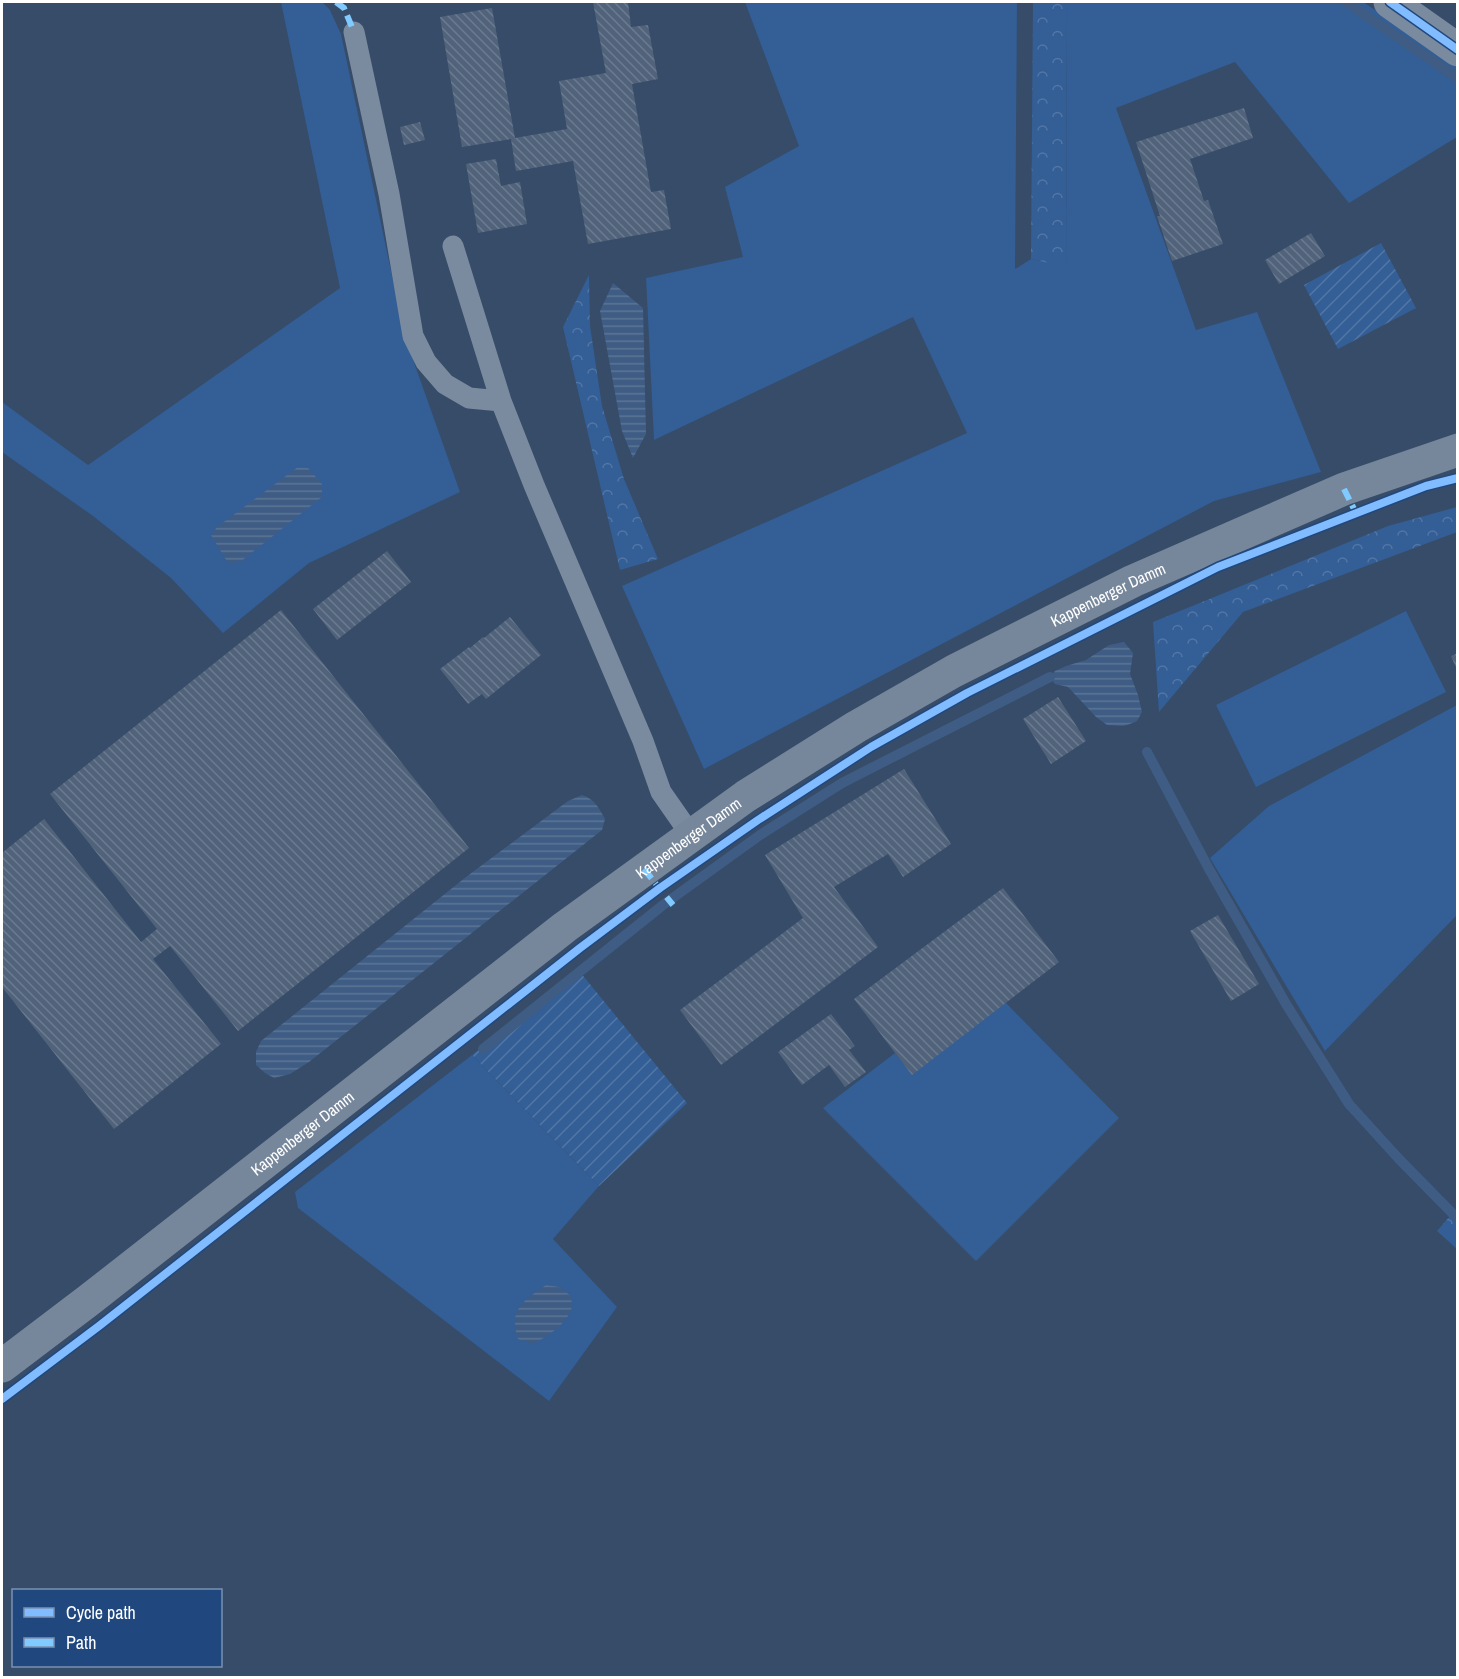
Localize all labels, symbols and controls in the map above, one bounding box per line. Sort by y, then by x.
street label: Kappenberger Damm [1047,557,1169,632]
street label: Kappenberger Damm [631,792,745,884]
street label: Kappenberger Damm [246,1086,358,1180]
legend [12,1589,222,1667]
text: Cycle path [66,1600,136,1625]
text: Path [66,1630,96,1655]

